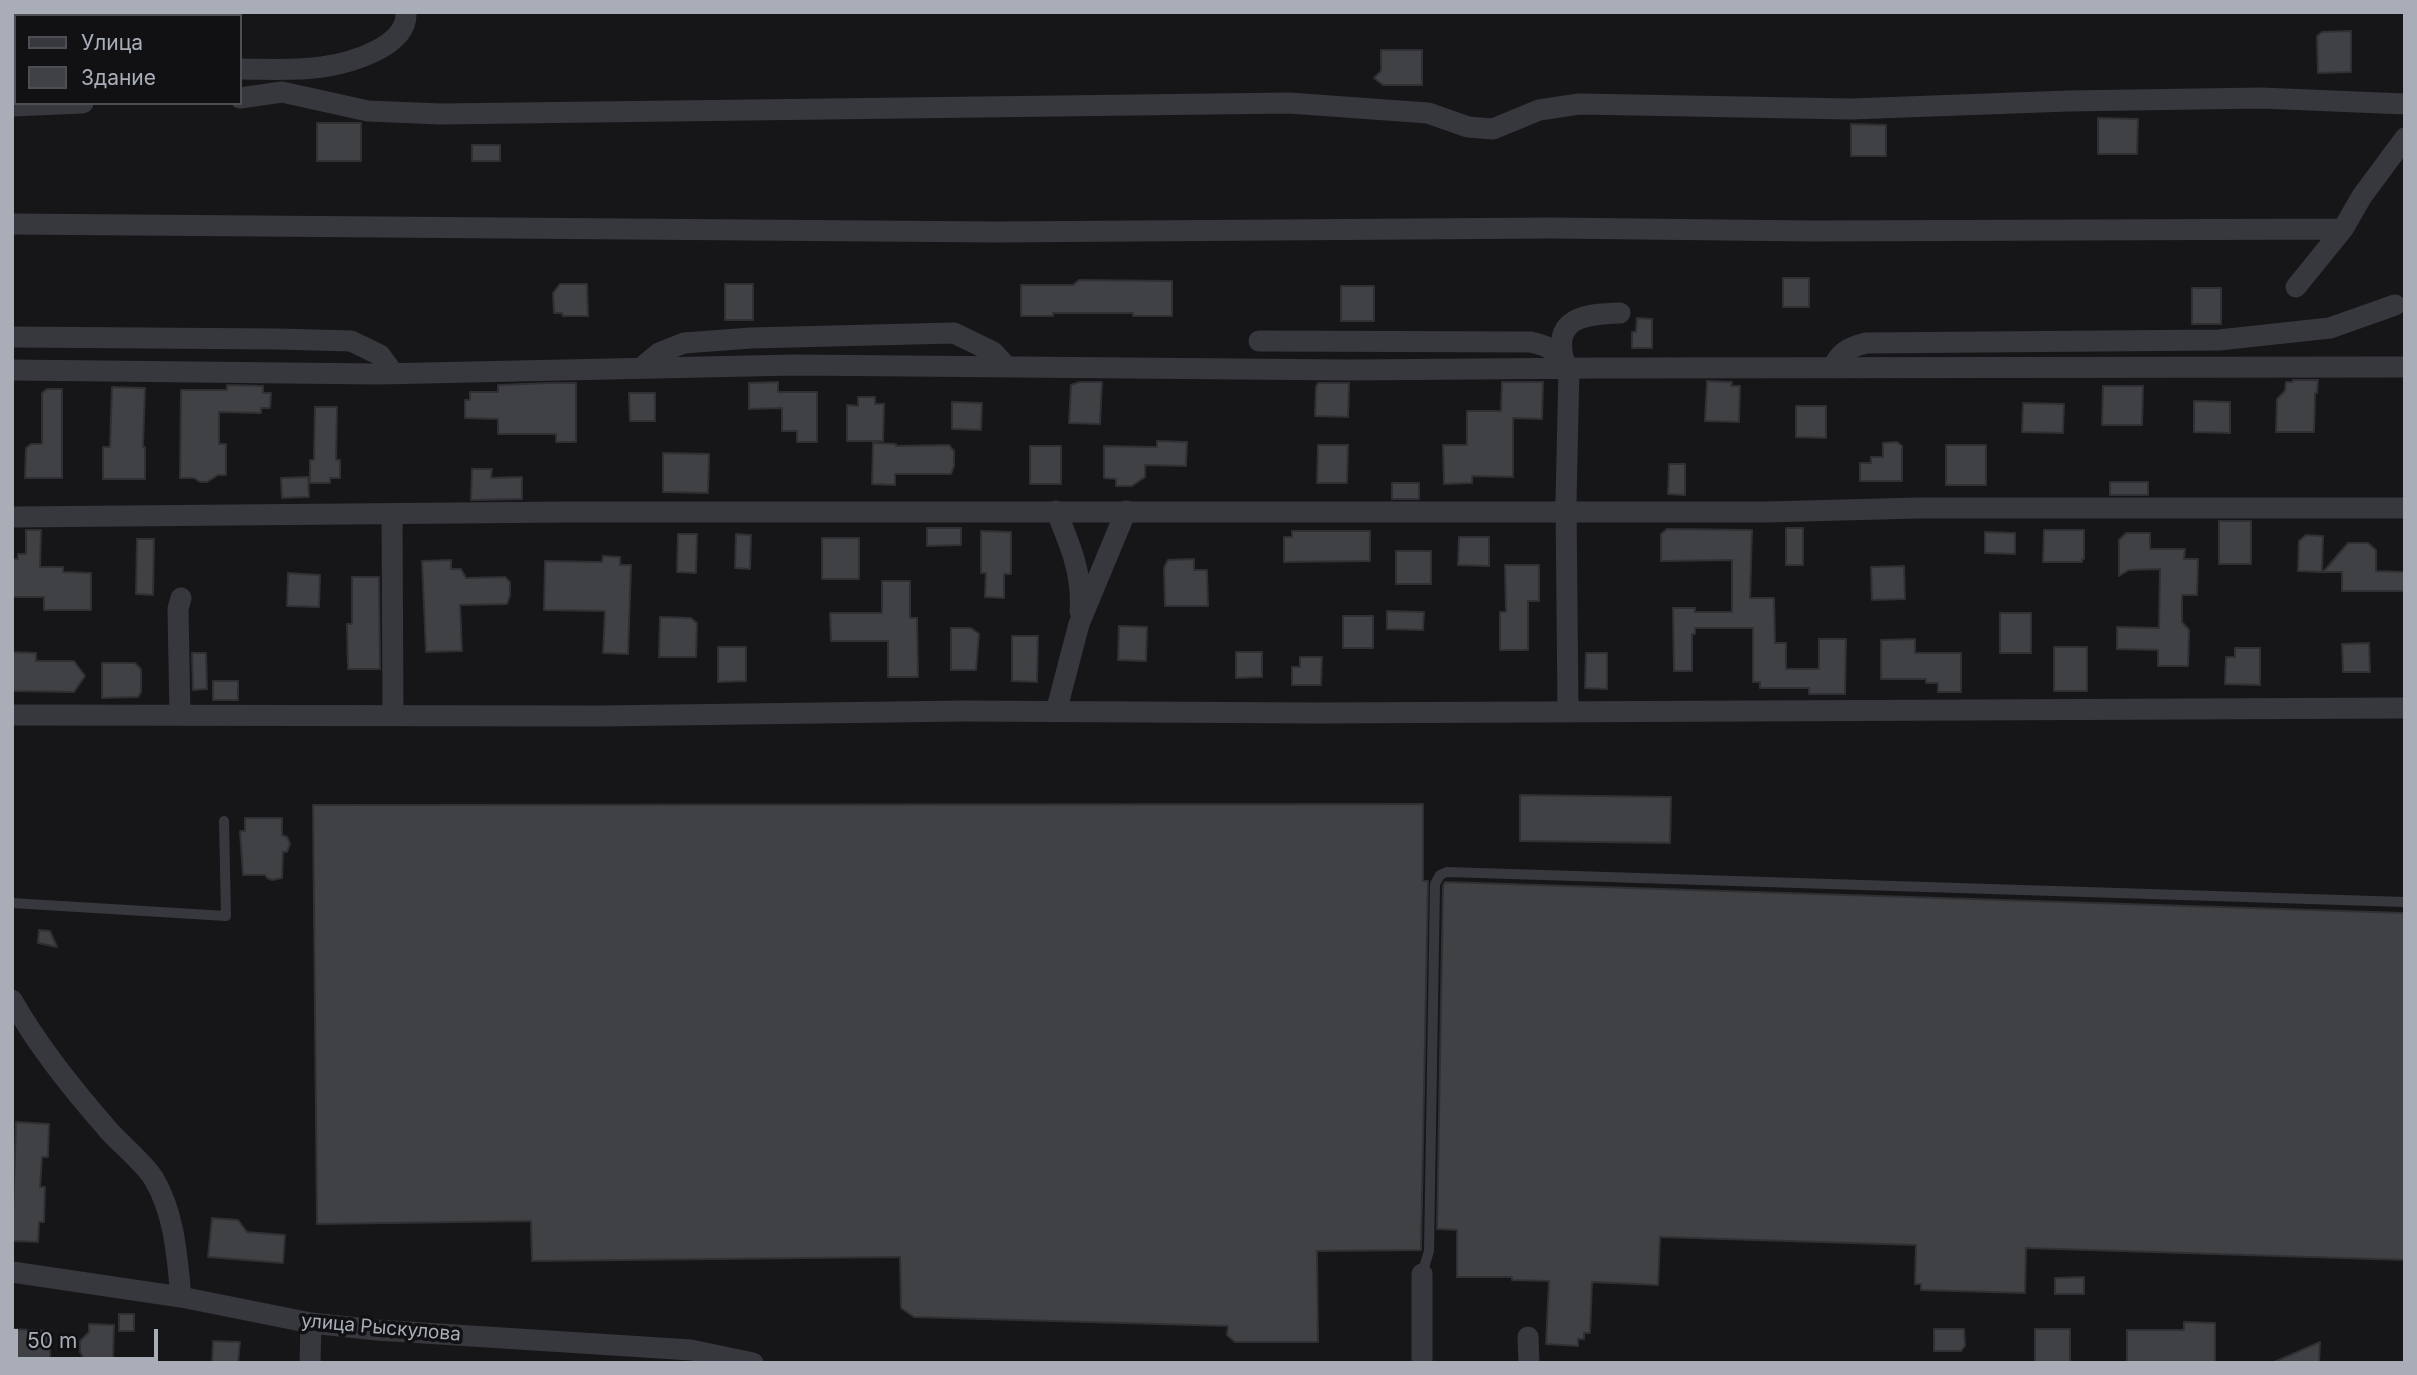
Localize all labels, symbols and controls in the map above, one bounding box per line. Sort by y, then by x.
legend [14,14,242,105]
text: Улица [81,30,143,55]
text: Здание [81,65,156,90]
street label: улица Рыскулова [300,1310,462,1346]
scale bar [18,1316,161,1360]
text: 50 m [27,1328,77,1353]

